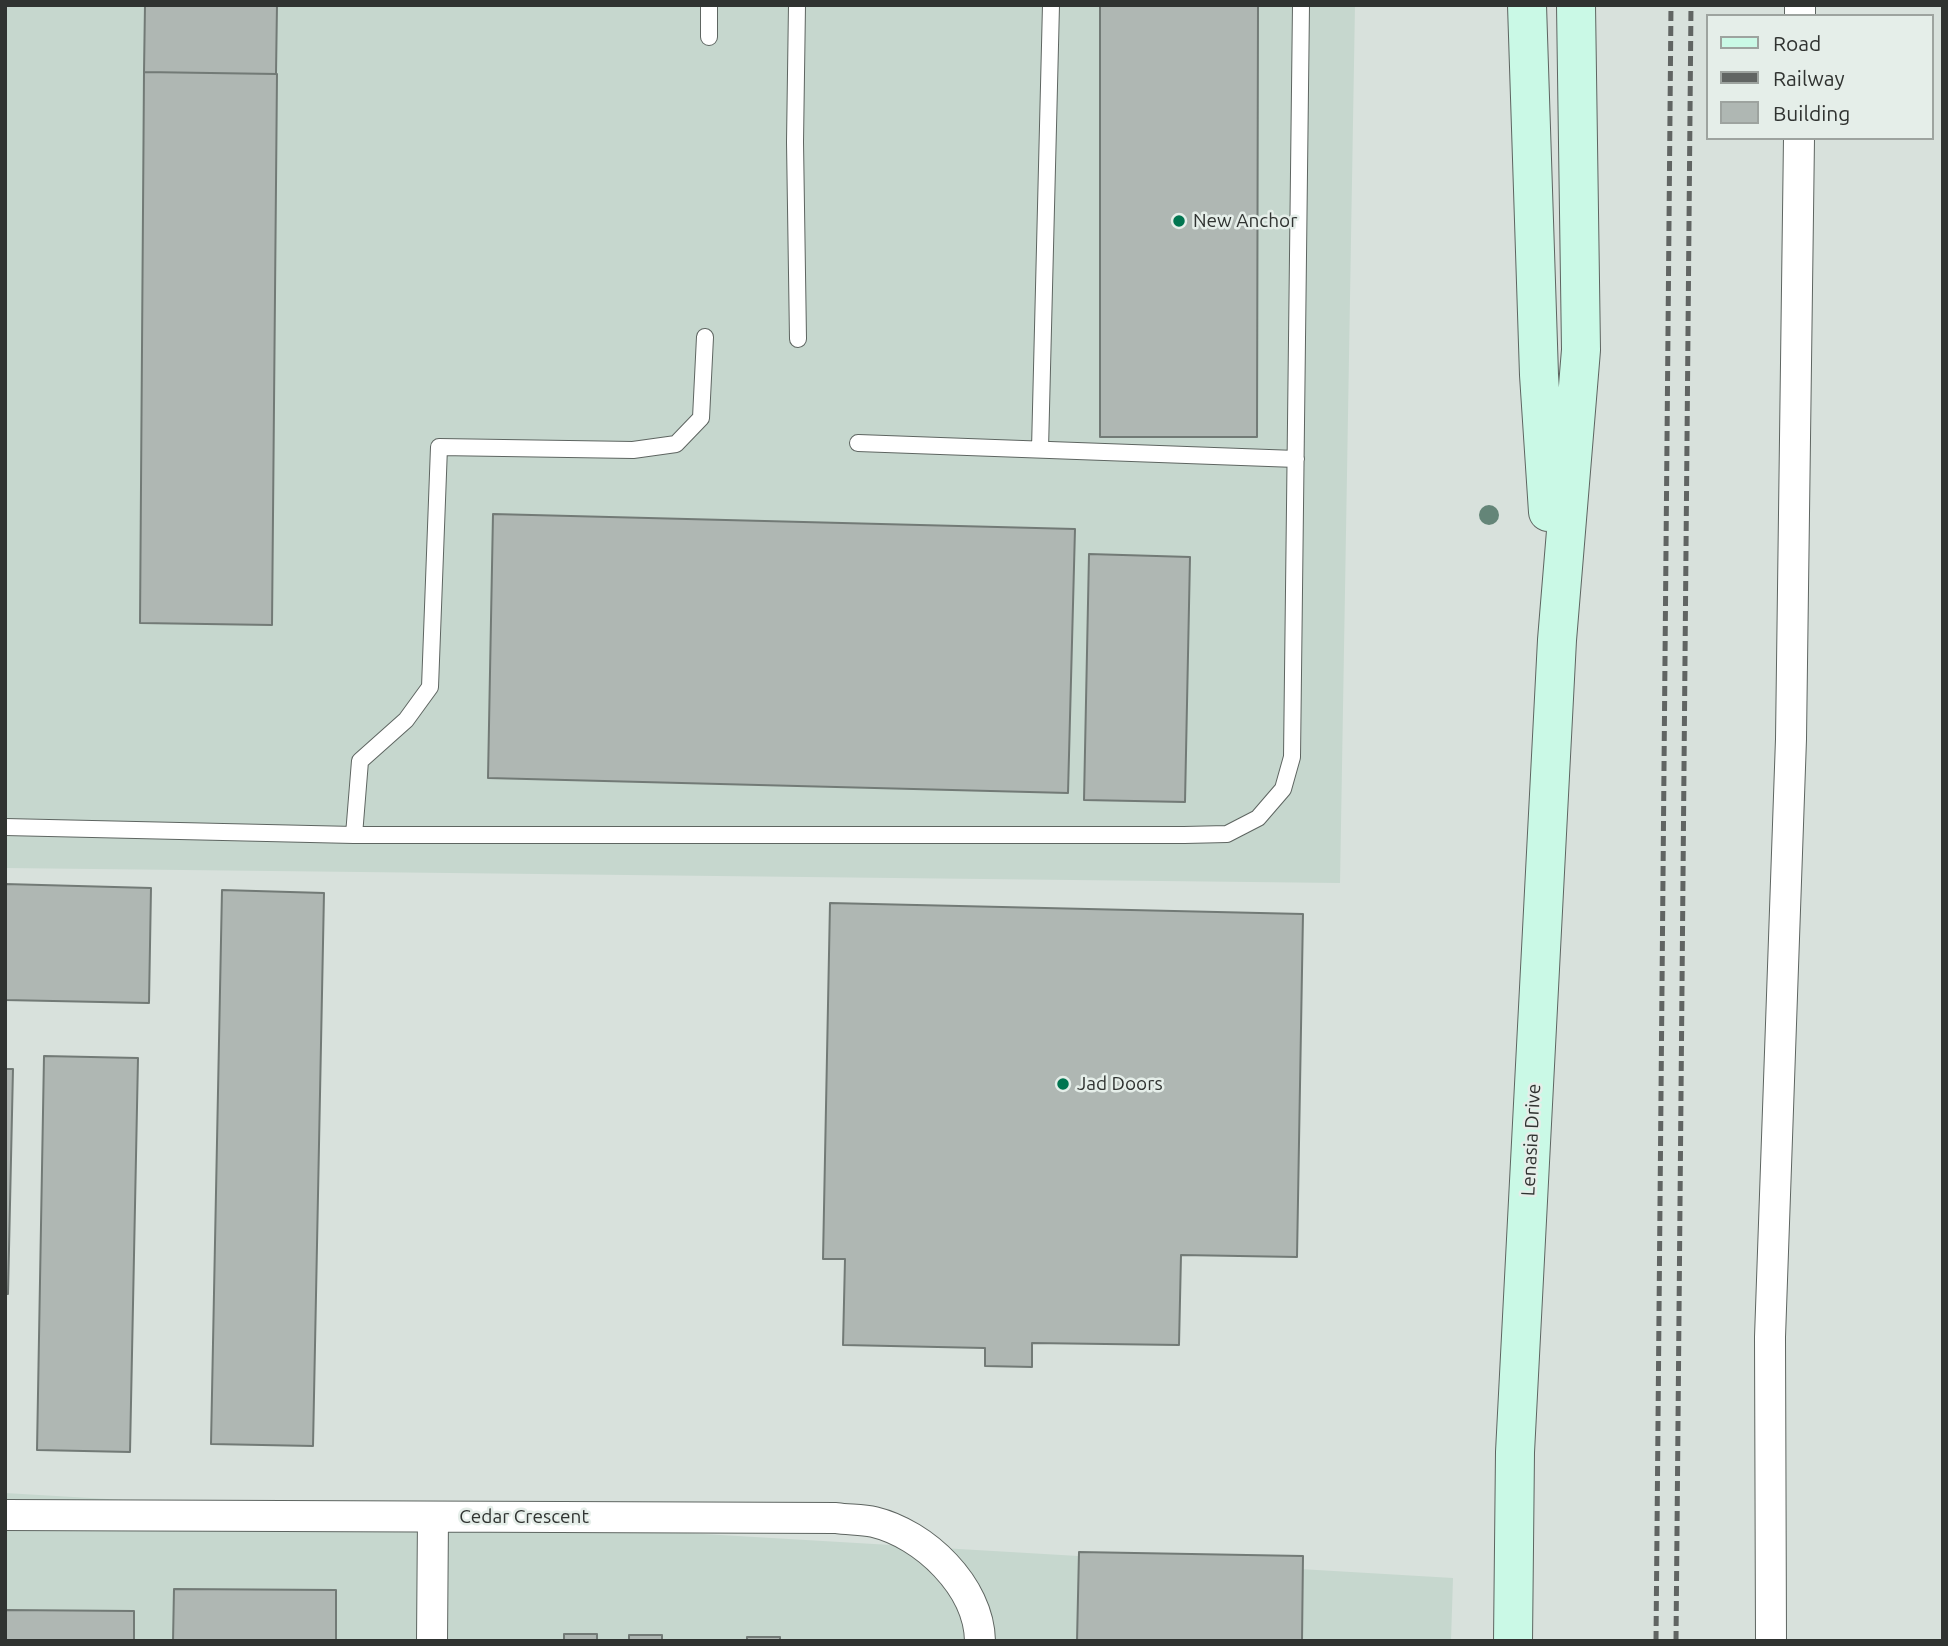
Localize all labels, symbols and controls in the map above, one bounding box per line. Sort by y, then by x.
legend [1706,14,1934,140]
text: Road [1773,31,1821,55]
text: Railway [1773,66,1845,90]
text: Building [1773,101,1850,125]
place label: New Anchor [1193,210,1297,232]
marker: New Anchor [1171,213,1187,229]
place label: Jad Doors [1077,1073,1163,1095]
marker: Jad Doors [1055,1076,1071,1092]
street label: Lenasia Drive [1517,1083,1545,1197]
street label: Cedar Crescent [459,1506,589,1528]

